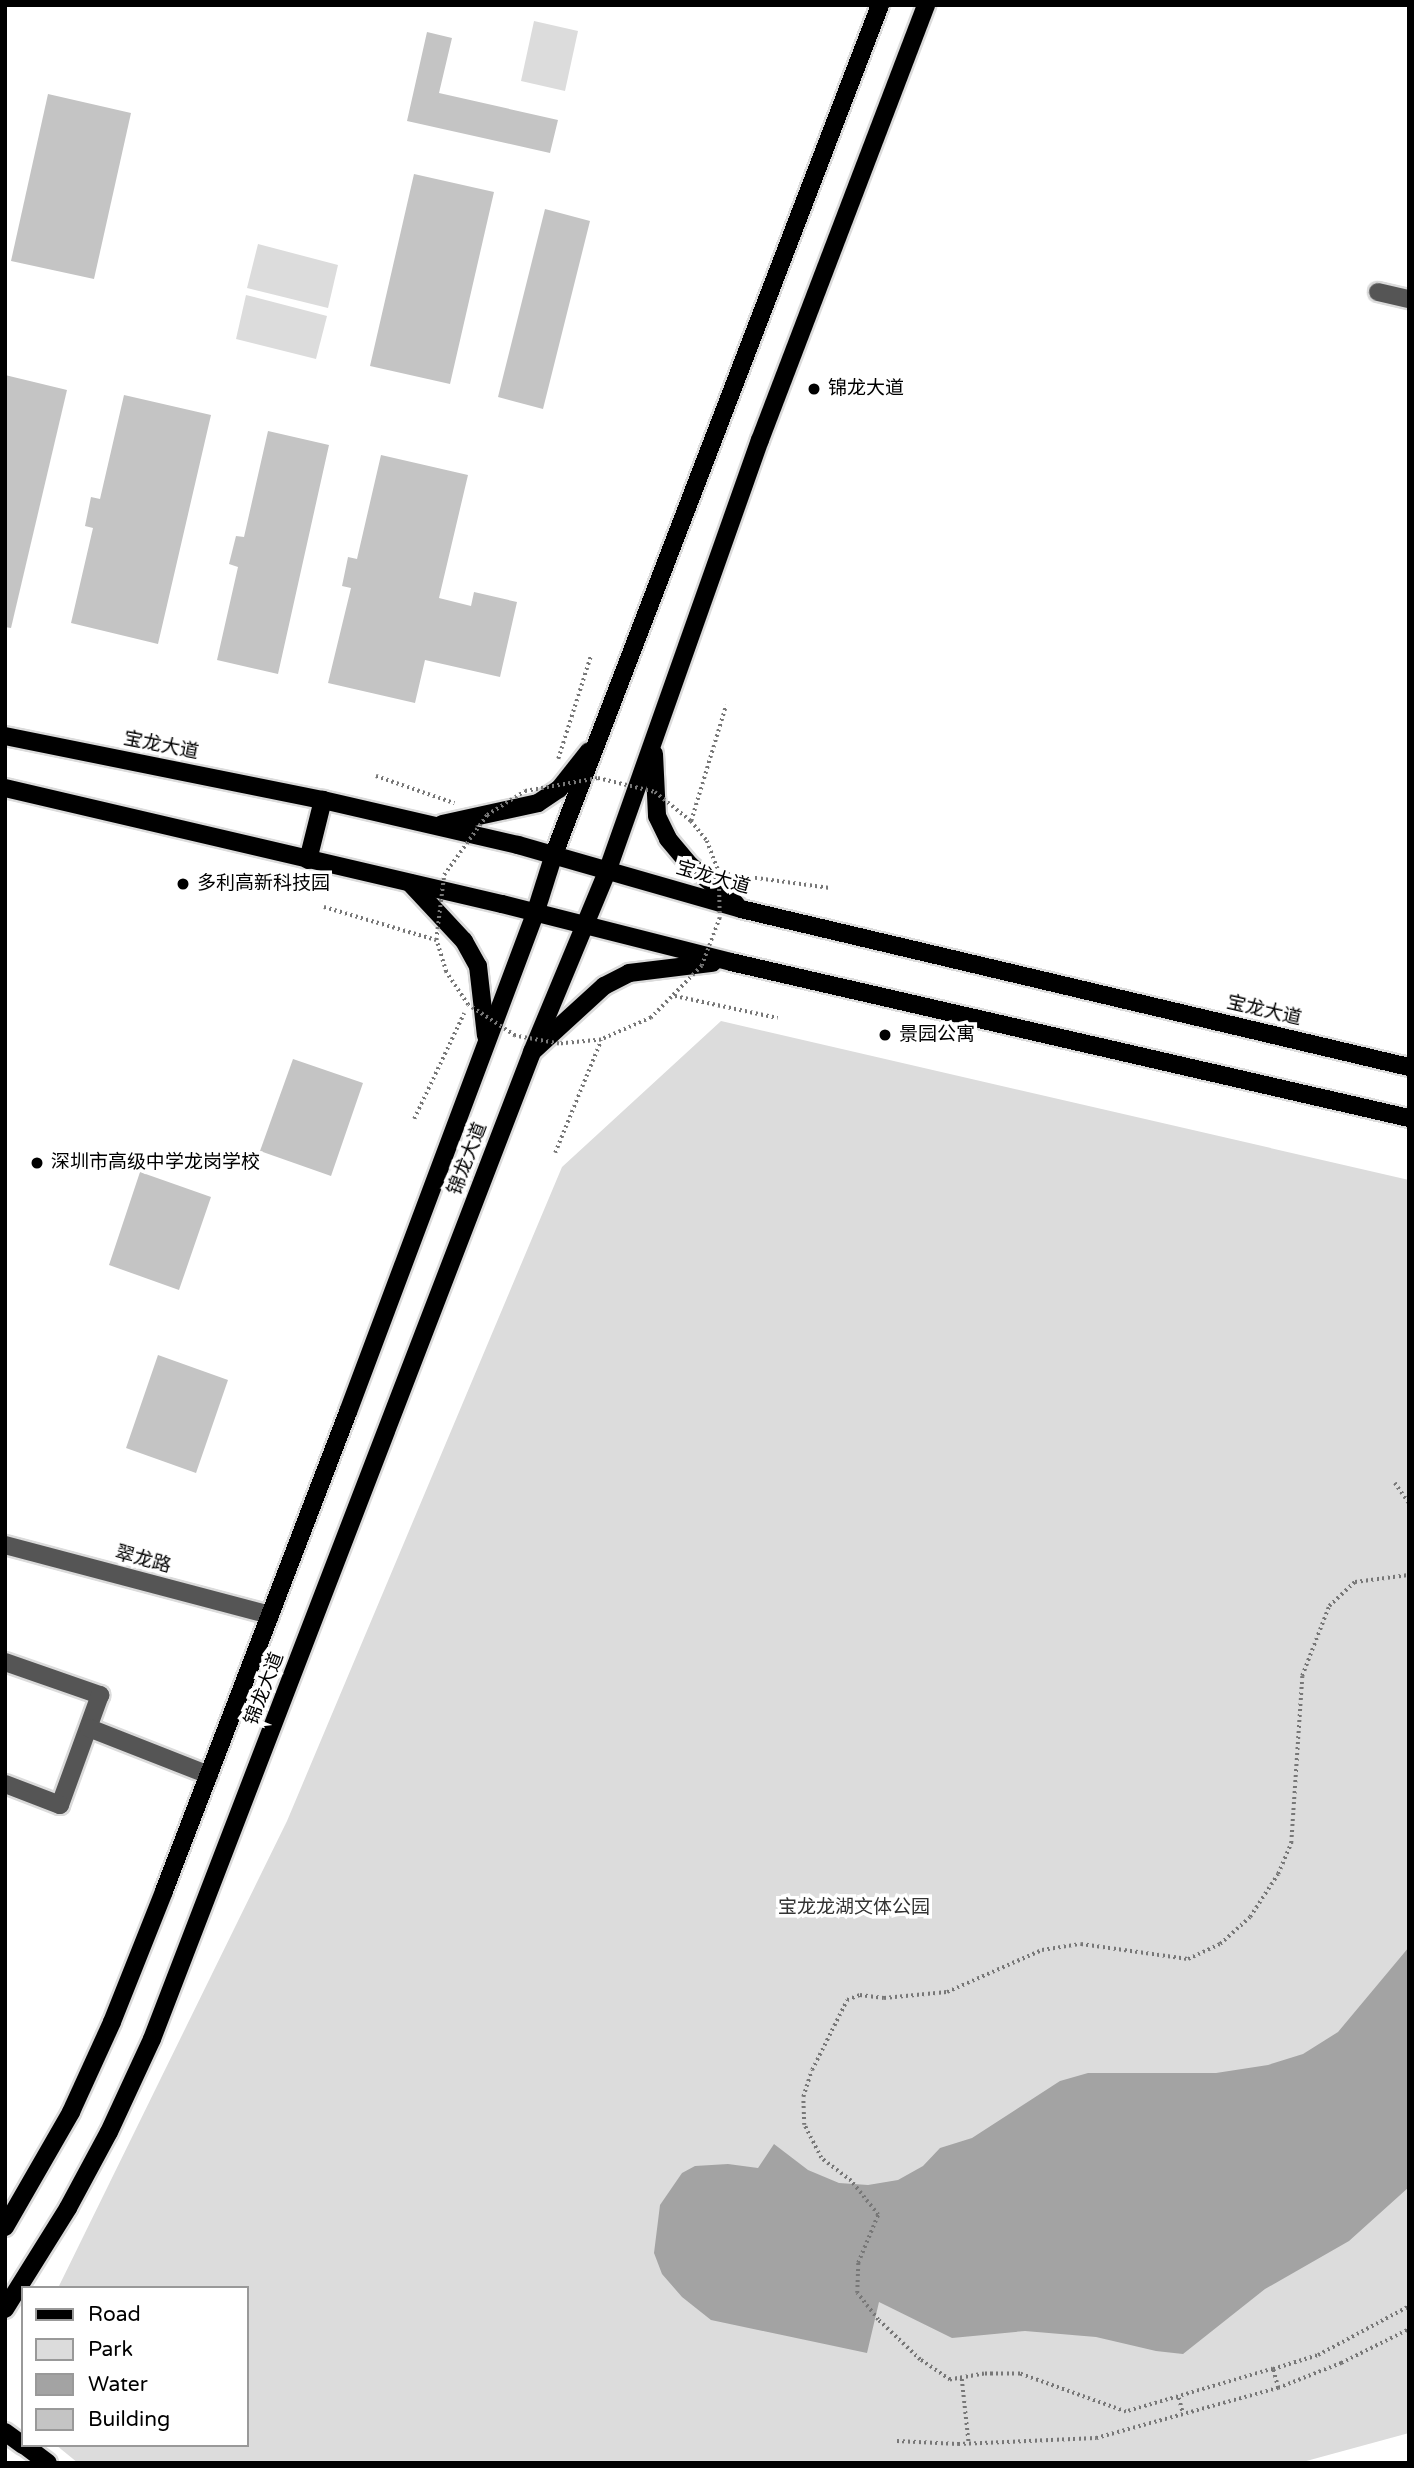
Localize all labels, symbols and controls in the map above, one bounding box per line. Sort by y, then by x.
place label: 锦龙大道 [828,378,904,400]
marker: 锦龙大道 [806,381,822,397]
street label: 宝龙大道 [122,728,200,764]
street label: 宝龙大道 [673,857,753,899]
place label: 多利高新科技园 [197,873,330,895]
marker: 多利高新科技园 [175,876,191,892]
street label: 宝龙大道 [1224,991,1304,1031]
place label: 景园公寓 [899,1024,975,1046]
marker: 景园公寓 [877,1027,893,1043]
street label: 锦龙大道 [444,1119,492,1199]
place label: 深圳市高级中学龙岗学校 [51,1152,260,1174]
marker: 深圳市高级中学龙岗学校 [29,1155,45,1171]
street label: 翠龙路 [113,1542,173,1578]
street label: 锦龙大道 [241,1649,289,1729]
park label: 宝龙龙湖文体公园 [778,1897,930,1919]
legend [21,2286,248,2447]
text: Road [88,2302,141,2327]
text: Park [88,2337,133,2362]
text: Water [88,2372,148,2397]
text: Building [88,2407,170,2432]

